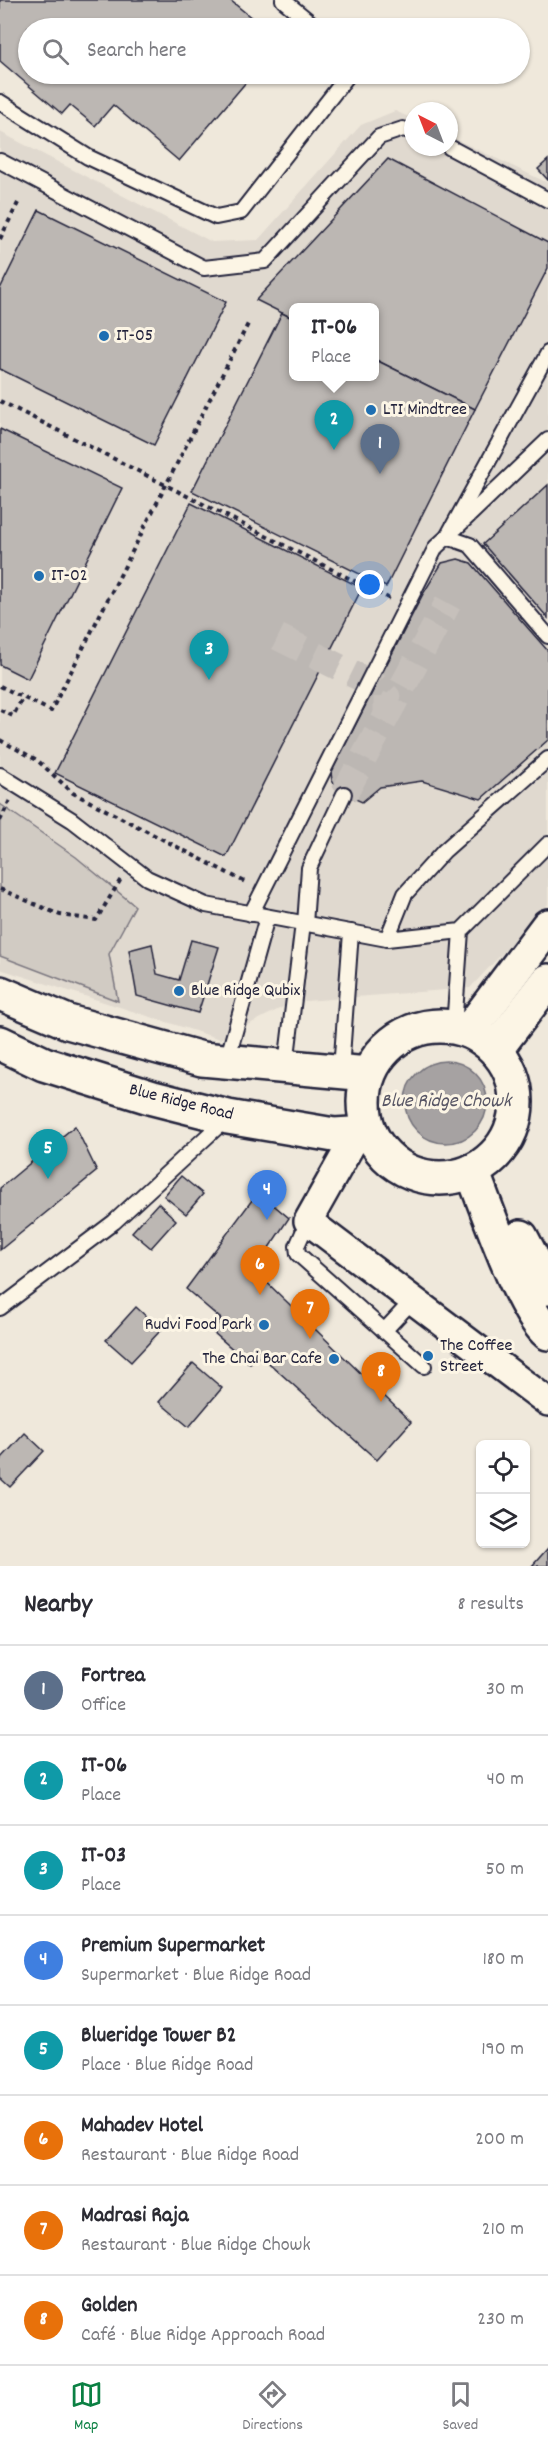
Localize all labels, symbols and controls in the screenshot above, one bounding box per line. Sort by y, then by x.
search box [18,18,530,84]
icon: search [39,35,72,68]
text: Search here [87,36,186,67]
north arrow [404,102,458,156]
popup [289,303,379,381]
text: IT-06 [311,313,357,344]
place label: IT-05 [116,324,153,349]
marker: IT-05 [97,329,111,343]
text: Place [311,344,351,372]
place label: LTI Mindtree [383,398,467,423]
pin: 2 [314,400,354,450]
marker: LTI Mindtree [364,403,378,417]
pin: 1 [360,424,400,474]
place label: IT-02 [51,564,88,589]
marker: IT-02 [32,569,46,583]
your location [355,570,384,599]
pin: 3 [190,630,228,680]
place label: Blue Ridge Qubix [191,979,300,1004]
marker: Blue Ridge Qubix [172,984,186,998]
street label: Blue Ridge Road [126,1078,236,1128]
water label: Blue Ridge Chowk [381,1088,513,1116]
pin: 5 [28,1130,68,1179]
pin: 4 [248,1170,286,1220]
pin: 6 [240,1246,280,1295]
pin: 7 [290,1290,330,1339]
place label: Rudvi Food Park [145,1313,252,1338]
marker: Rudvi Food Park [257,1318,271,1332]
place label: The Coffee Street [440,1334,512,1380]
place label: The Chai Bar Cafe [202,1347,322,1372]
marker: The Coffee Street [421,1349,435,1363]
marker: The Chai Bar Cafe [327,1352,341,1366]
pin: 8 [362,1352,400,1402]
map controls [476,1440,530,1548]
button: locate [476,1440,530,1494]
button: layers [476,1494,530,1548]
text: Nearby [24,1587,92,1624]
text: 8 results [458,1591,524,1619]
text: Fortrea [81,1661,145,1692]
text: 1 [41,1676,46,1704]
text: 30 m [486,1676,524,1704]
text: Office [81,1692,126,1720]
text: IT-06 [81,1751,127,1782]
text: 2 [39,1766,48,1794]
text: 40 m [486,1766,524,1794]
text: Place [81,1782,121,1810]
text: IT-03 [81,1841,126,1872]
text: 3 [39,1856,48,1884]
text: 50 m [486,1856,524,1884]
text: Place [81,1872,121,1900]
text: Premium Supermarket [81,1931,265,1962]
text: 4 [39,1946,48,1974]
text: 180 m [482,1946,524,1974]
text: Supermarket · Blue Ridge Road [81,1962,311,1990]
text: Blueridge Tower B2 [81,2021,236,2052]
text: 5 [39,2036,48,2064]
text: 190 m [481,2036,524,2064]
text: Place · Blue Ridge Road [81,2052,253,2080]
text: Mahadev Hotel [81,2111,203,2142]
text: 6 [39,2126,48,2154]
text: 200 m [475,2126,524,2154]
text: Restaurant · Blue Ridge Road [81,2142,299,2170]
text: Madrasi Raja [81,2201,188,2232]
text: 7 [40,2216,47,2244]
text: 210 m [482,2216,524,2244]
text: Restaurant · Blue Ridge Chowk [81,2232,311,2260]
text: Golden [81,2291,137,2322]
text: 8 [39,2306,48,2334]
text: 230 m [477,2306,524,2334]
text: Café · Blue Ridge Approach Road [81,2322,325,2350]
tab: Map [70,2378,103,2437]
tab: Directions [242,2378,303,2437]
tab: Saved [442,2378,478,2437]

